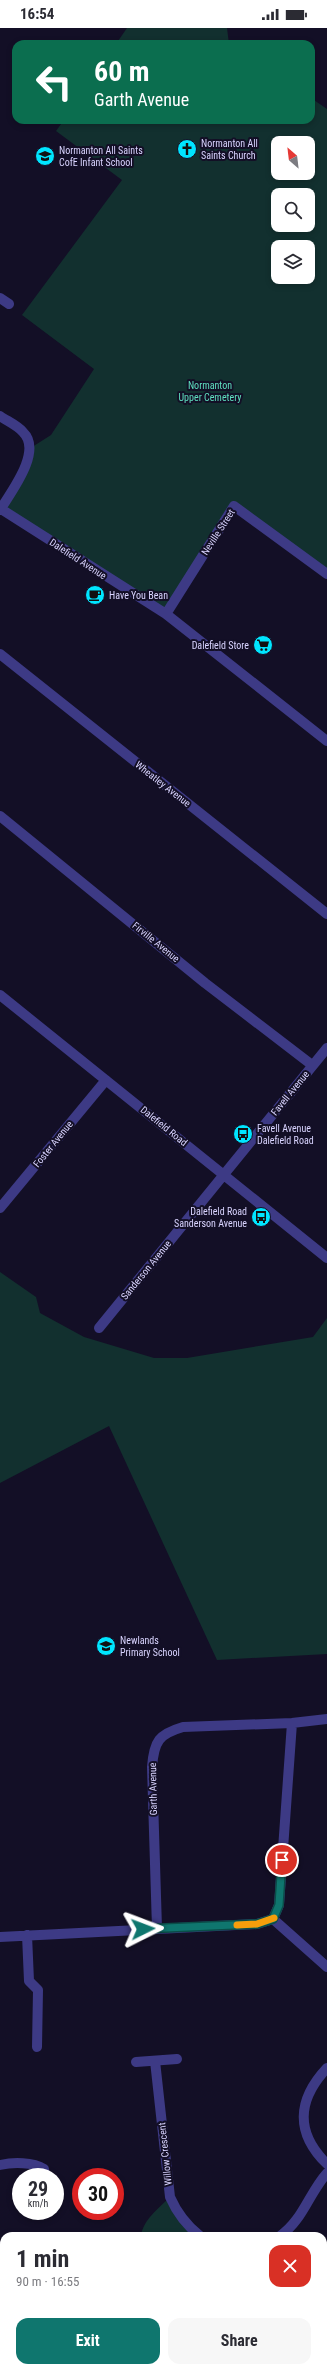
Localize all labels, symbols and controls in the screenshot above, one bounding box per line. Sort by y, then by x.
text: 16:54 [20,5,54,23]
text: 60 m [94,55,150,88]
icon: left [28,56,80,108]
text: Garth Avenue [94,89,189,110]
north arrow [271,136,315,180]
map controls [271,136,315,284]
church icon: Normanton All Saints Church [176,138,198,160]
place label: Normanton All Saints Church [201,138,258,161]
school or university icon: Normanton All Saints CofE Infant School [34,145,56,167]
place label: Normanton All Saints CofE Infant School [59,145,143,168]
button: search [271,188,315,232]
button: layers [271,240,315,284]
park label: Normanton Upper Cemetery [178,380,242,403]
street label: Neville Street [199,507,237,557]
street label: Dalefield Avenue [48,537,109,582]
cafe icon: Have You Bean [84,584,106,606]
place label: Have You Bean [109,590,168,601]
supermarket icon: Dalefield Store [252,634,274,656]
place label: Dalefield Store [192,640,249,651]
street label: Wheatley Avenue [133,759,193,809]
street label: Firville Avenue [130,920,182,964]
street label: Favell Avenue [269,1068,311,1117]
street label: Dalefield Road [139,1104,190,1148]
street label: Foster Avenue [31,1119,75,1169]
bus stop icon: Favell Avenue Dalefield Road [232,1123,254,1145]
place label: Favell Avenue Dalefield Road [257,1123,314,1146]
place label: Dalefield Road Sanderson Avenue [174,1206,247,1229]
bus stop icon: Dalefield Road Sanderson Avenue [250,1206,272,1228]
street label: Sanderson Avenue [119,1238,173,1302]
school or university icon: Newlands Primary School [95,1635,117,1657]
place label: Newlands Primary School [120,1635,180,1658]
street label: Garth Avenue [147,1762,159,1816]
pin [265,1843,299,1877]
icon: arrive [271,1849,293,1871]
position arrow [122,1908,164,1950]
street label: Willow Crescent [156,2122,174,2186]
speed limit sign: 30 [72,2168,124,2220]
text: 29 [28,2177,48,2201]
text: km/h [28,2198,48,2209]
text: 1 min [16,2245,69,2273]
button: close [269,2245,311,2287]
text: 90 m · 16:55 [16,2274,79,2289]
button: Exit [16,2318,160,2364]
button: Share [168,2318,311,2364]

